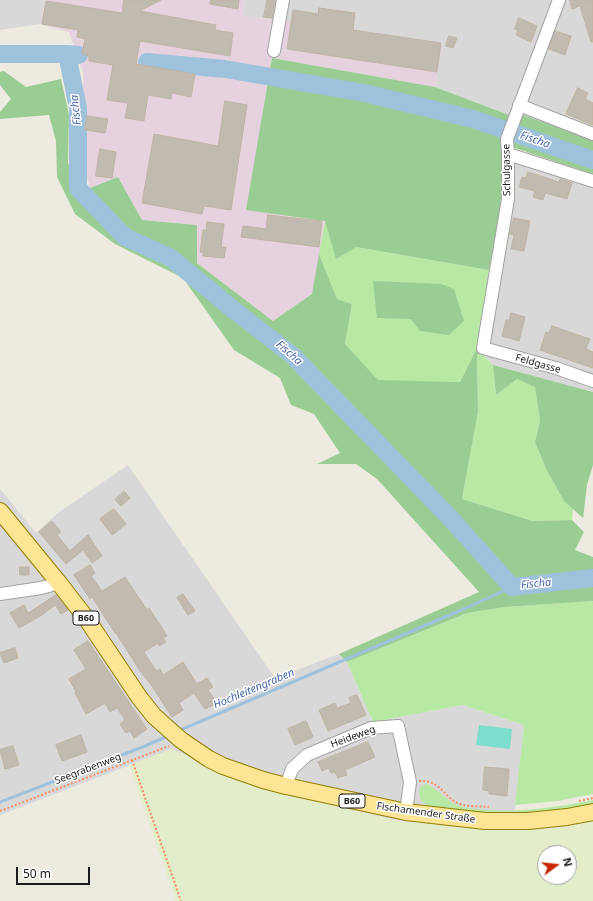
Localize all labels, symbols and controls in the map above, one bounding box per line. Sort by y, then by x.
water label: Fischa [68,94,84,126]
water label: Fischa [518,129,552,151]
street label: Schulgasse [501,144,513,196]
water label: Fischa [273,338,305,368]
street label: Feldgasse [514,352,562,376]
water label: Fischa [520,576,552,592]
road number: B60 [73,611,99,625]
water label: Hochleitengraben [212,666,296,712]
street label: Heideweg [329,723,377,751]
street label: Seegrabenweg [53,751,123,787]
road number: B60 [339,794,365,808]
street label: Fischamender Straße [376,800,476,826]
north arrow [537,845,577,885]
text: N [560,856,577,868]
scale bar [18,859,92,885]
text: 50 m [23,865,51,882]

